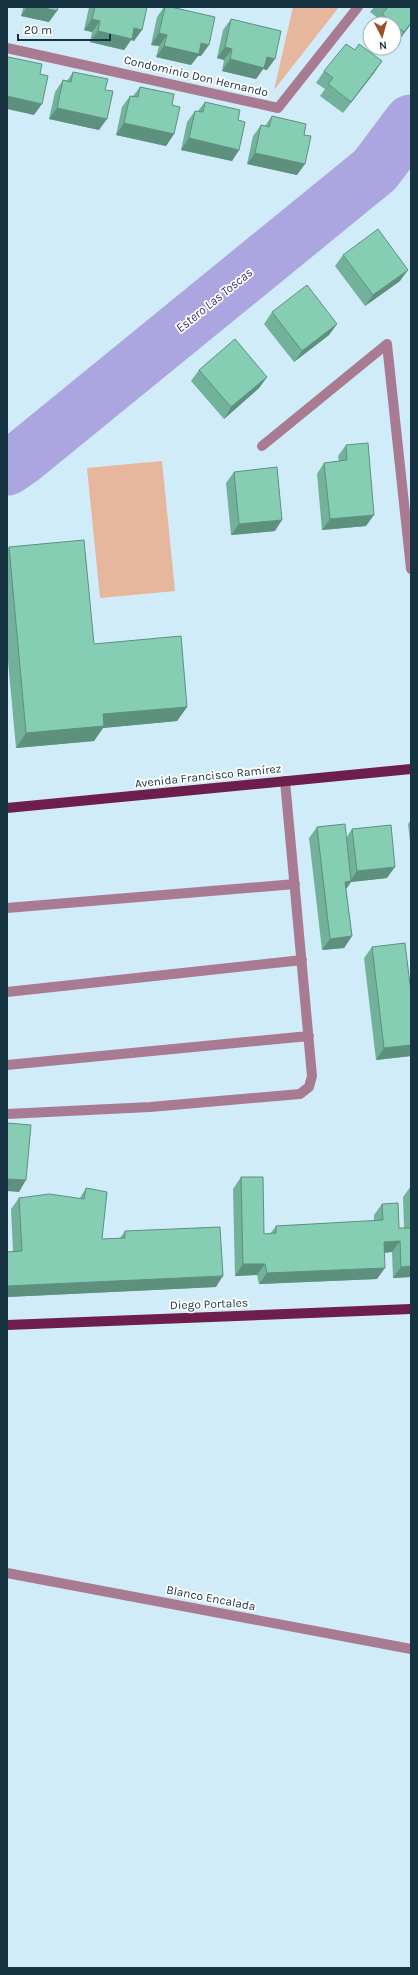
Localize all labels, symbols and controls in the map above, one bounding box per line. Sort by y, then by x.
scale bar [18,16,110,42]
north arrow [362,16,402,56]
text: 20 m [24,23,52,37]
text: N [378,39,388,52]
street label: Condominio Don Hernando [122,53,270,99]
water label: Estero Las Toscas [173,265,255,335]
street label: Avenida Francisco Ramírez [134,761,282,791]
street label: Diego Portales [170,1296,248,1312]
street label: Blanco Encalada [165,1582,257,1614]

